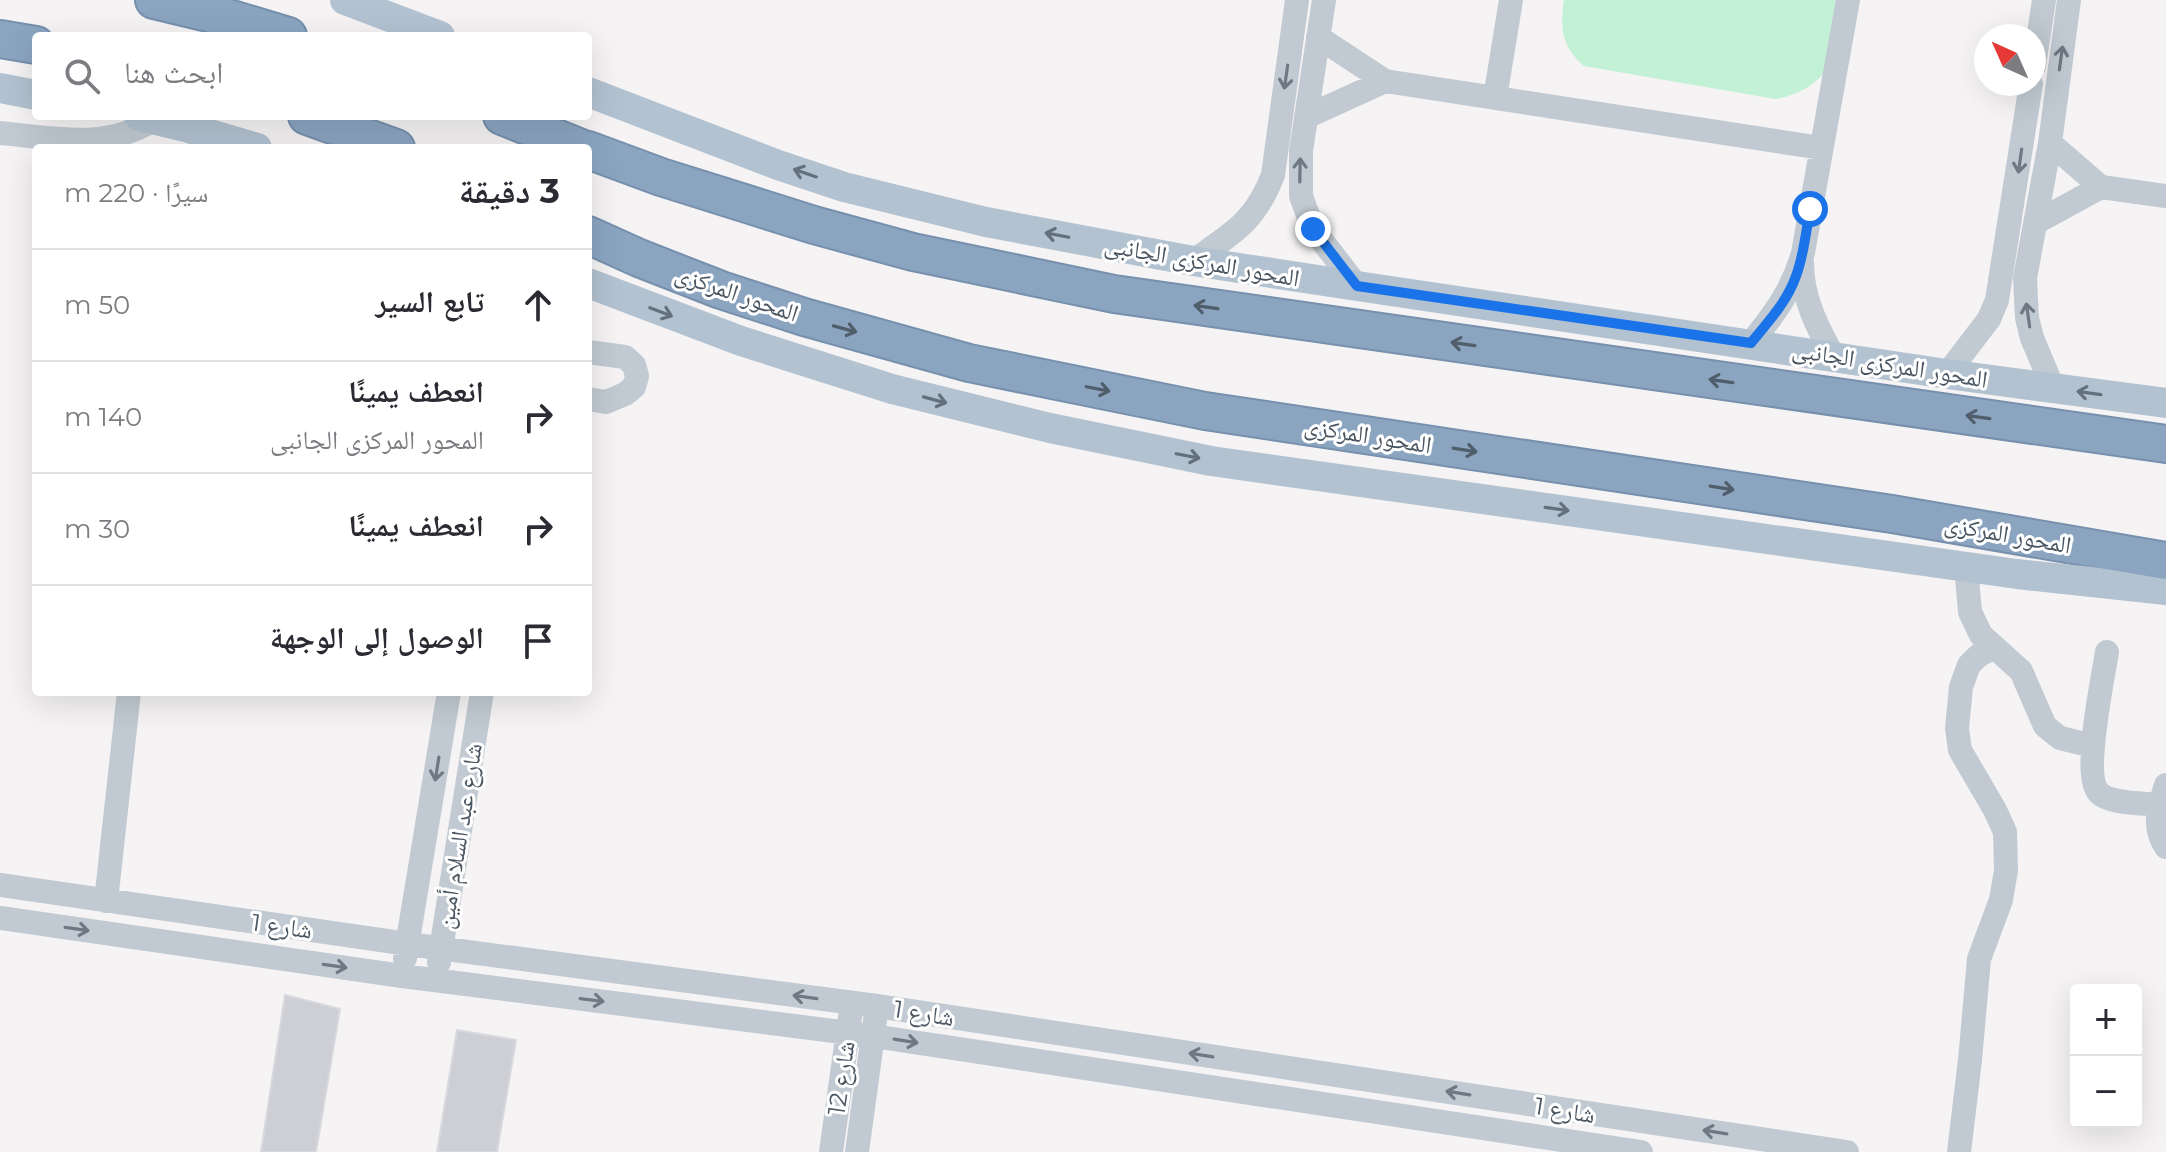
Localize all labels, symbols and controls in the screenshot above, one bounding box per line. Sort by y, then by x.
north arrow [1974,24,2046,96]
search box [32,32,592,120]
one-way arrow [2054,45,2069,72]
icon: search [60,54,104,98]
text: ابحث هنا [124,54,223,91]
one-way arrow [1278,64,1293,89]
one-way arrow [2012,148,2027,173]
one-way arrow [1293,157,1308,184]
one-way arrow [792,165,817,180]
text: 3 دقيقة [459,170,560,212]
text: سيرًا · 220 m [64,177,208,209]
route start [1792,191,1828,227]
route end [1295,211,1331,247]
one-way arrow [1045,227,1070,242]
street label: المحور المركزى الجانبى [1102,230,1302,292]
street label: المحور المركزى [672,258,802,328]
text: تابع السير [375,283,484,320]
icon: ahead [516,283,560,327]
text: 50 m [64,289,130,321]
one-way arrow [1194,299,1219,314]
one-way arrow [2020,303,2035,328]
one-way arrow [648,306,672,320]
one-way arrow [832,322,858,337]
street label: المحور المركزى الجانبى [1790,334,1990,394]
one-way arrow [1451,336,1476,351]
text: انعطف يمينًا [348,373,484,410]
one-way arrow [1708,373,1734,388]
one-way arrow [1085,382,1110,397]
one-way arrow [2077,385,2102,400]
one-way arrow [921,393,947,408]
icon: right [516,395,560,439]
text: 140 m [64,401,142,433]
one-way arrow [1966,409,1991,424]
street label: المحور المركزى [1302,411,1434,459]
text: المحور المركزى الجانبى [270,424,484,456]
one-way arrow [1452,443,1477,458]
one-way arrow [1175,449,1201,464]
one-way arrow [1709,481,1734,496]
one-way arrow [1543,502,1569,517]
text: انعطف يمينًا [348,507,484,544]
icon: right [516,507,560,551]
street label: المحور المركزى [1942,509,2074,559]
text: 30 m [64,513,130,545]
text: الوصول إلى الوجهة [270,619,484,656]
icon: arrive [516,619,560,663]
street label: شارع عبد السلام أمين [430,741,490,931]
one-way arrow [428,756,443,781]
street label: شارع 1 [250,907,314,946]
one-way arrow [64,922,89,937]
one-way arrow [321,959,347,974]
map controls [2070,984,2142,1128]
button: + [2070,984,2142,1056]
one-way arrow [793,989,818,1004]
one-way arrow [579,993,604,1008]
street label: شارع 1 [892,994,956,1033]
one-way arrow [892,1034,918,1049]
street label: شارع 12 [821,1039,862,1117]
one-way arrow [1188,1047,1214,1062]
button: − [2070,1056,2142,1128]
one-way arrow [1446,1085,1471,1100]
street label: شارع 1 [1533,1091,1597,1130]
one-way arrow [1703,1124,1728,1139]

